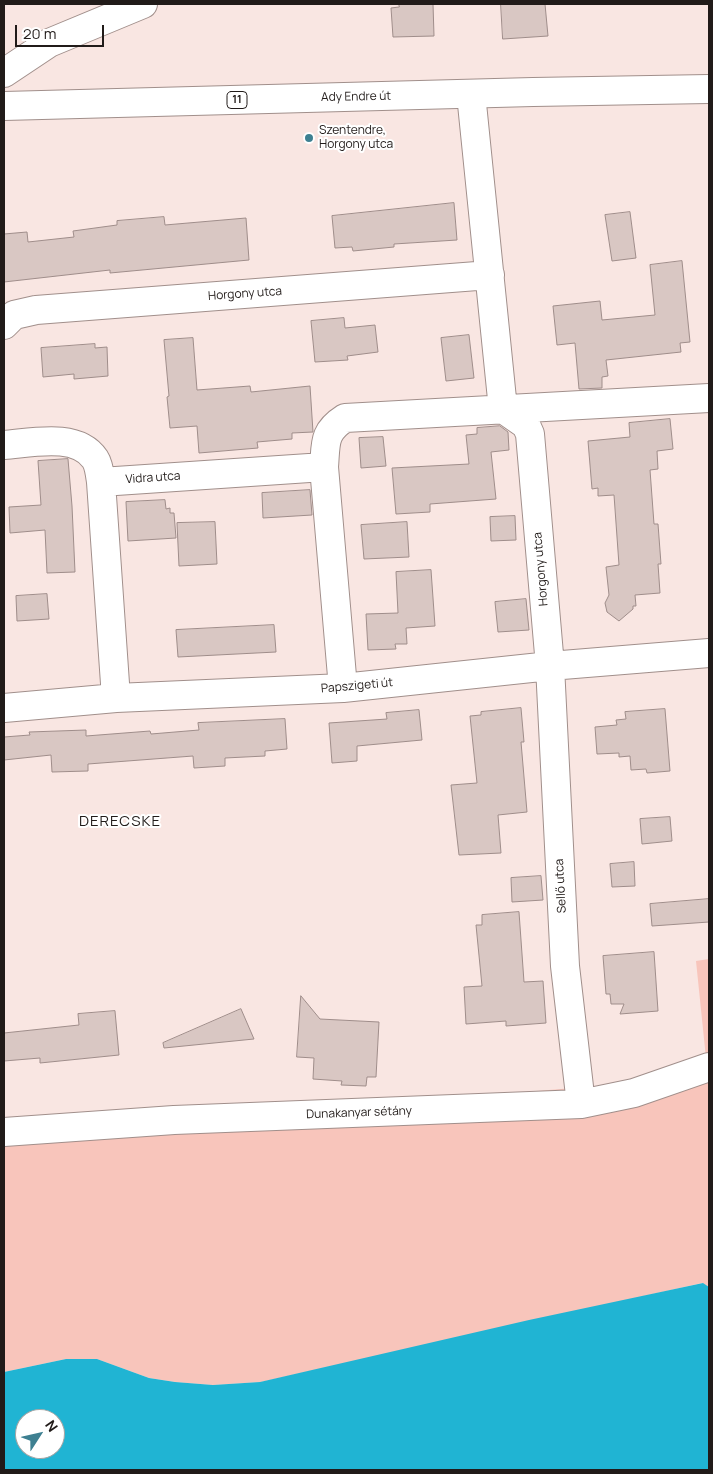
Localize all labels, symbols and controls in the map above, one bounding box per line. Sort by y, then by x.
scale bar [18,15,106,47]
text: 20 m [23,23,56,44]
street label: Ady Endre út [321,89,391,105]
road number: 11 [227,92,247,108]
place label: Szentendre, Horgony utca [319,124,393,152]
marker: Szentendre, Horgony utca [303,132,315,144]
street label: Horgony utca [207,284,283,304]
street label: Vidra utca [125,469,181,487]
street label: Horgony utca [531,531,551,607]
street label: Papszigeti út [320,676,394,696]
district label: DERECSKE [78,813,162,831]
street label: Sellő utca [552,858,570,914]
street label: Dunakanyar sétány [306,1104,412,1122]
north arrow [15,1409,65,1459]
text: N [41,1416,63,1435]

